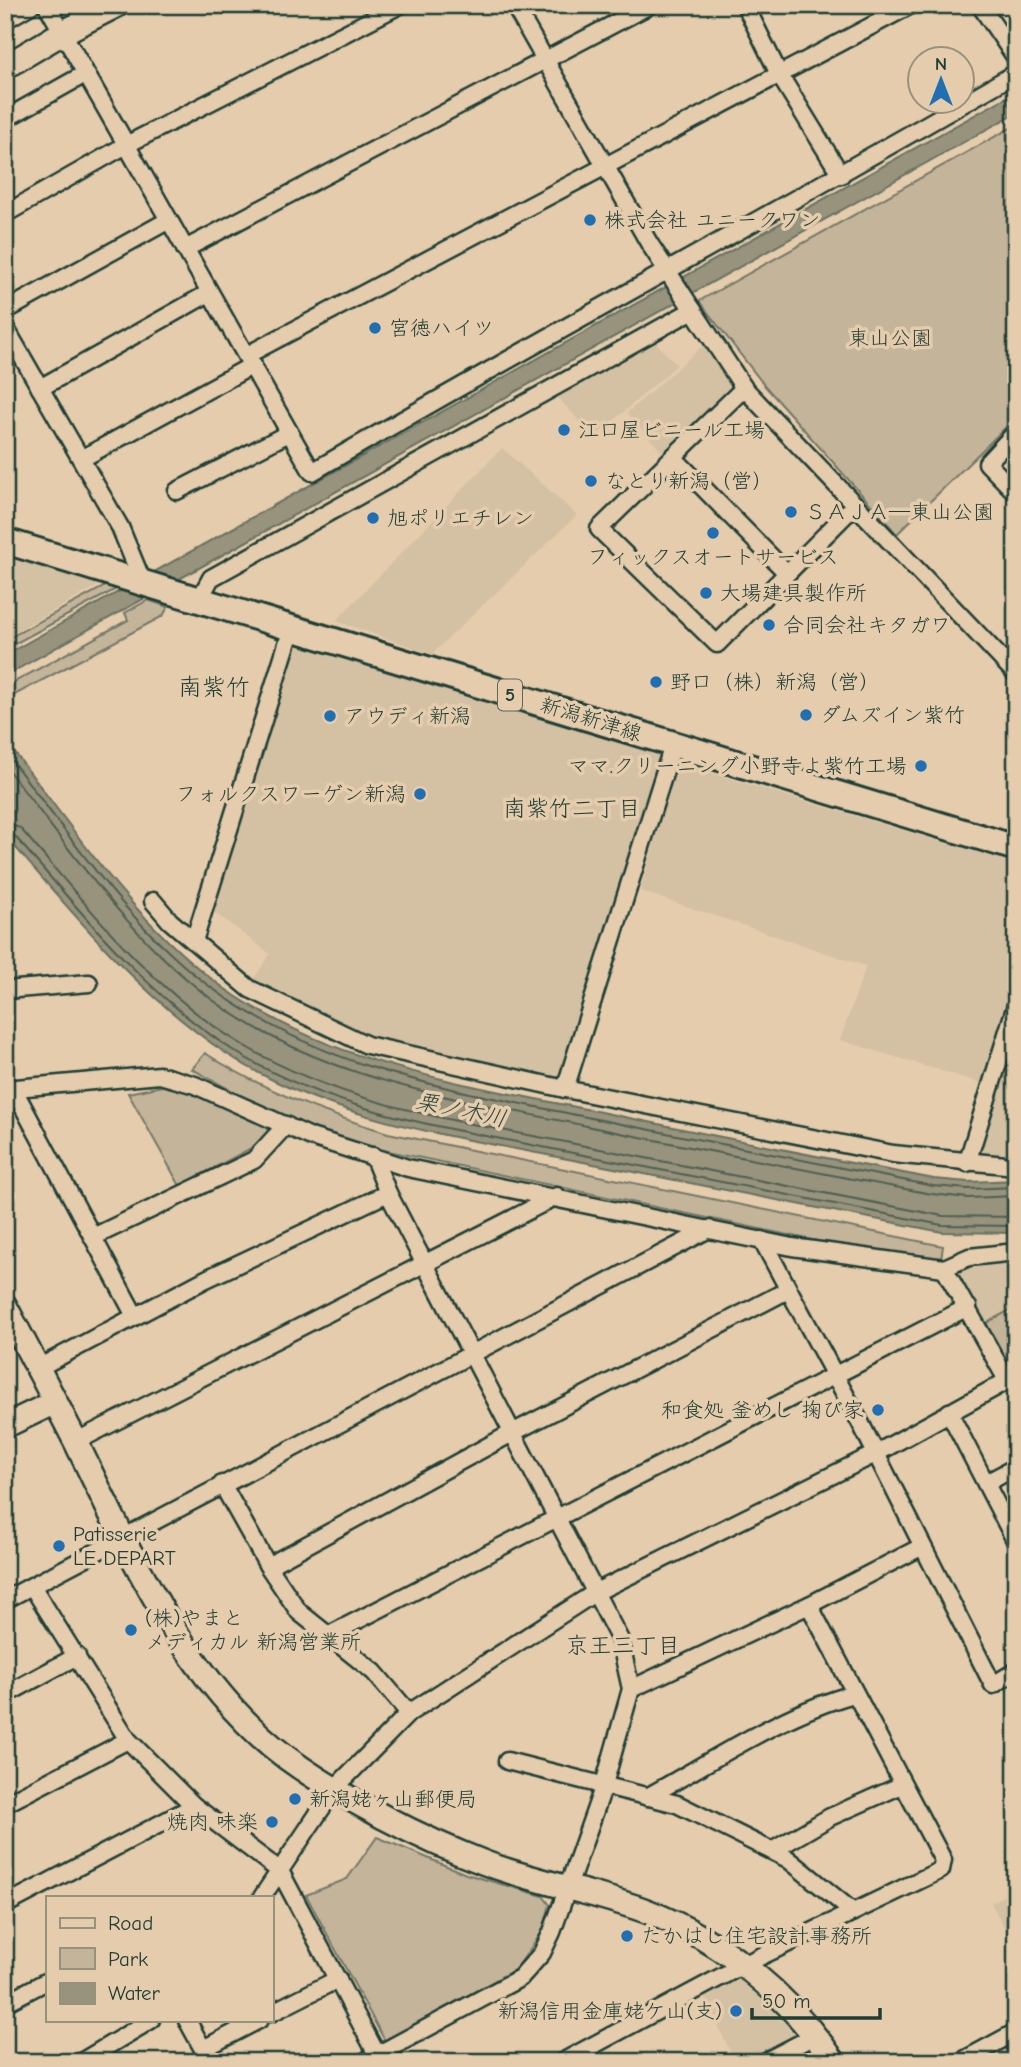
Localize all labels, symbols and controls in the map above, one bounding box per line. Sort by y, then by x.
north arrow [906,46,976,116]
text: N [935,53,947,75]
place label: 株式会社 ユニークワン [604,208,821,232]
marker: 株式会社 ユニークワン [582,212,598,228]
place label: 宮徳ハイツ [389,316,494,340]
marker: 宮徳ハイツ [367,320,383,336]
park label: 東山公園 [848,326,932,350]
place label: 江口屋ビニール工場 [578,418,765,442]
marker: 江口屋ビニール工場 [556,422,572,438]
place label: なとり新潟（営） [605,469,773,493]
marker: なとり新潟（営） [583,473,599,489]
place label: ＳＡＪＡ―東山公園 [805,500,994,524]
marker: ＳＡＪＡ―東山公園 [783,504,799,520]
place label: 旭ポリエチレン [387,506,534,530]
marker: 旭ポリエチレン [365,510,381,526]
marker: フィックスオートサービス [705,525,721,541]
place label: フィックスオートサービス [587,545,839,569]
place label: 大場建具製作所 [720,581,867,605]
marker: 大場建具製作所 [698,585,714,601]
place label: 合同会社キタガワ [783,613,951,637]
marker: 合同会社キタガワ [761,617,777,633]
place label: 野口（株）新潟（営） [670,670,880,694]
district label: 南紫竹 [178,673,250,701]
marker: 野口（株）新潟（営） [648,674,664,690]
road number: 5 [498,680,522,710]
street label: 新潟新津線 [537,692,645,746]
place label: ダムズイン紫竹 [820,703,965,727]
place label: アウディ新潟 [344,704,471,728]
marker: ダムズイン紫竹 [798,707,814,723]
marker: アウディ新潟 [322,708,338,724]
place label: ママ.クリーニング小野寺よ紫竹工場 [568,754,907,778]
marker: ママ.クリーニング小野寺よ紫竹工場 [913,758,929,774]
place label: フォルクスワーゲン新潟 [175,782,406,806]
marker: フォルクスワーゲン新潟 [412,786,428,802]
district label: 南紫竹二丁目 [503,795,641,822]
water label: 栗ノ木川 [413,1087,509,1133]
place label: 和食処 釜めし 掬び家 [661,1398,864,1422]
marker: 和食処 釜めし 掬び家 [870,1402,886,1418]
place label: Patisserie LE DEPART [73,1522,176,1570]
marker: Patisserie LE DEPART [51,1538,67,1554]
place label: (株)やまと メディカル 新潟営業所 [145,1606,361,1654]
marker: (株)やまと メディカル 新潟営業所 [123,1622,139,1638]
district label: 京王三丁目 [566,1632,681,1659]
place label: 新潟姥ヶ山郵便局 [309,1787,477,1811]
marker: 新潟姥ヶ山郵便局 [287,1791,303,1807]
place label: 焼肉 味楽 [167,1810,258,1834]
marker: 焼肉 味楽 [264,1814,280,1830]
legend [46,1896,273,2022]
text: Road [108,1911,153,1935]
place label: たかはし住宅設計事務所 [641,1924,872,1948]
marker: たかはし住宅設計事務所 [619,1928,635,1944]
text: Park [108,1947,148,1971]
scale bar [752,1976,879,2020]
text: Water [108,1981,161,2005]
text: 50 m [762,1989,811,2013]
place label: 新潟信用金庫姥ケ山(支) [497,1999,722,2023]
marker: 新潟信用金庫姥ケ山(支) [728,2003,744,2019]

